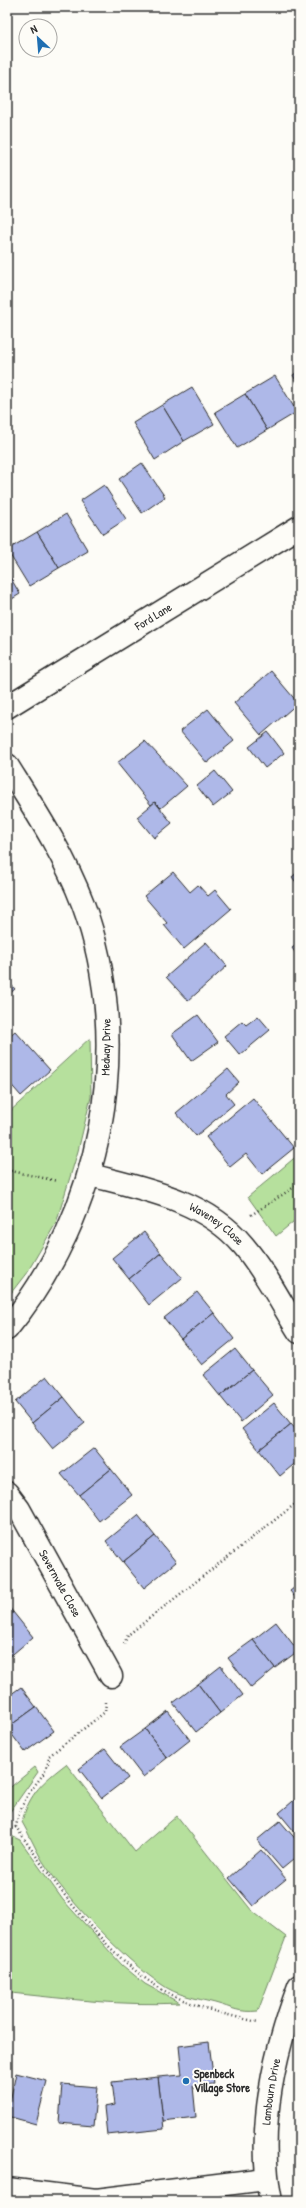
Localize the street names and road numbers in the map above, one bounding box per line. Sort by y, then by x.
street label: Ford Lane [130,598,175,635]
street label: Medway Drive [97,1018,115,1076]
street label: Waveney Close [187,1198,248,1249]
street label: Severnvale Close [35,1547,86,1620]
street label: Lambourn Drive [257,2056,284,2126]

